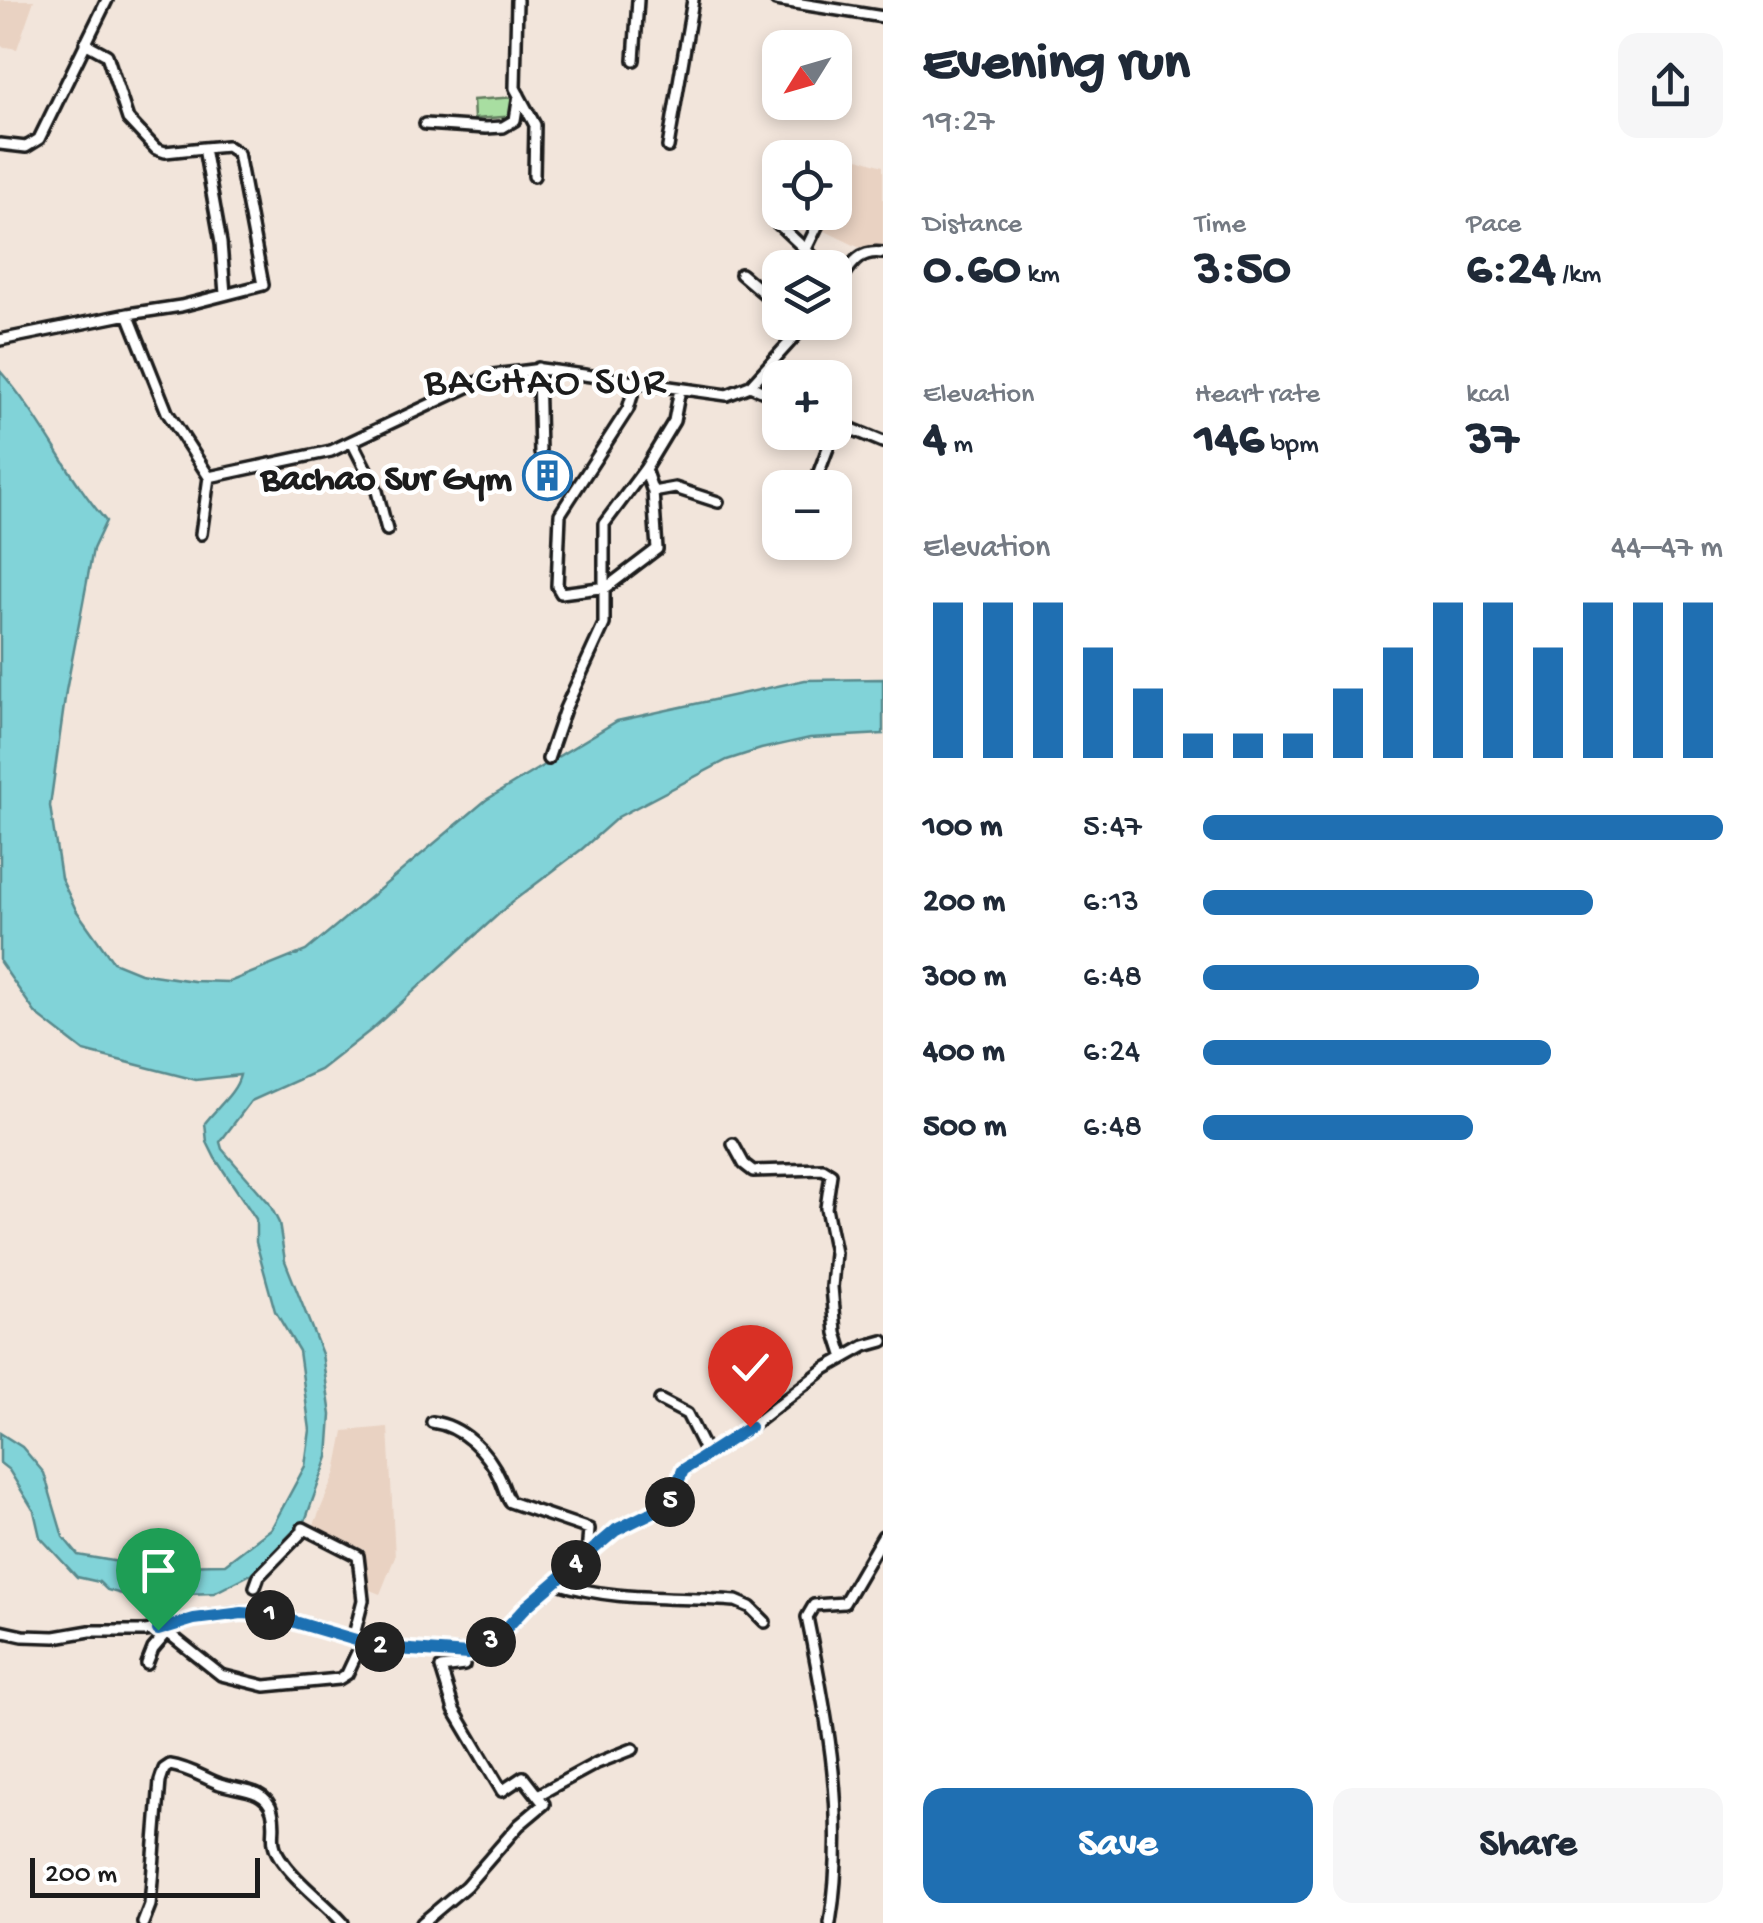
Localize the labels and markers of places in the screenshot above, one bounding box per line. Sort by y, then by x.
building icon: Bachao Sur Gym [521,449,573,501]
place label: Bachao Sur Gym [259,459,512,503]
pin [708,1325,793,1428]
pin: 5 [645,1477,695,1527]
pin [116,1528,201,1631]
pin: 4 [551,1540,601,1590]
pin: 1 [245,1590,295,1640]
pin: 3 [466,1617,516,1667]
pin: 2 [355,1622,405,1672]

